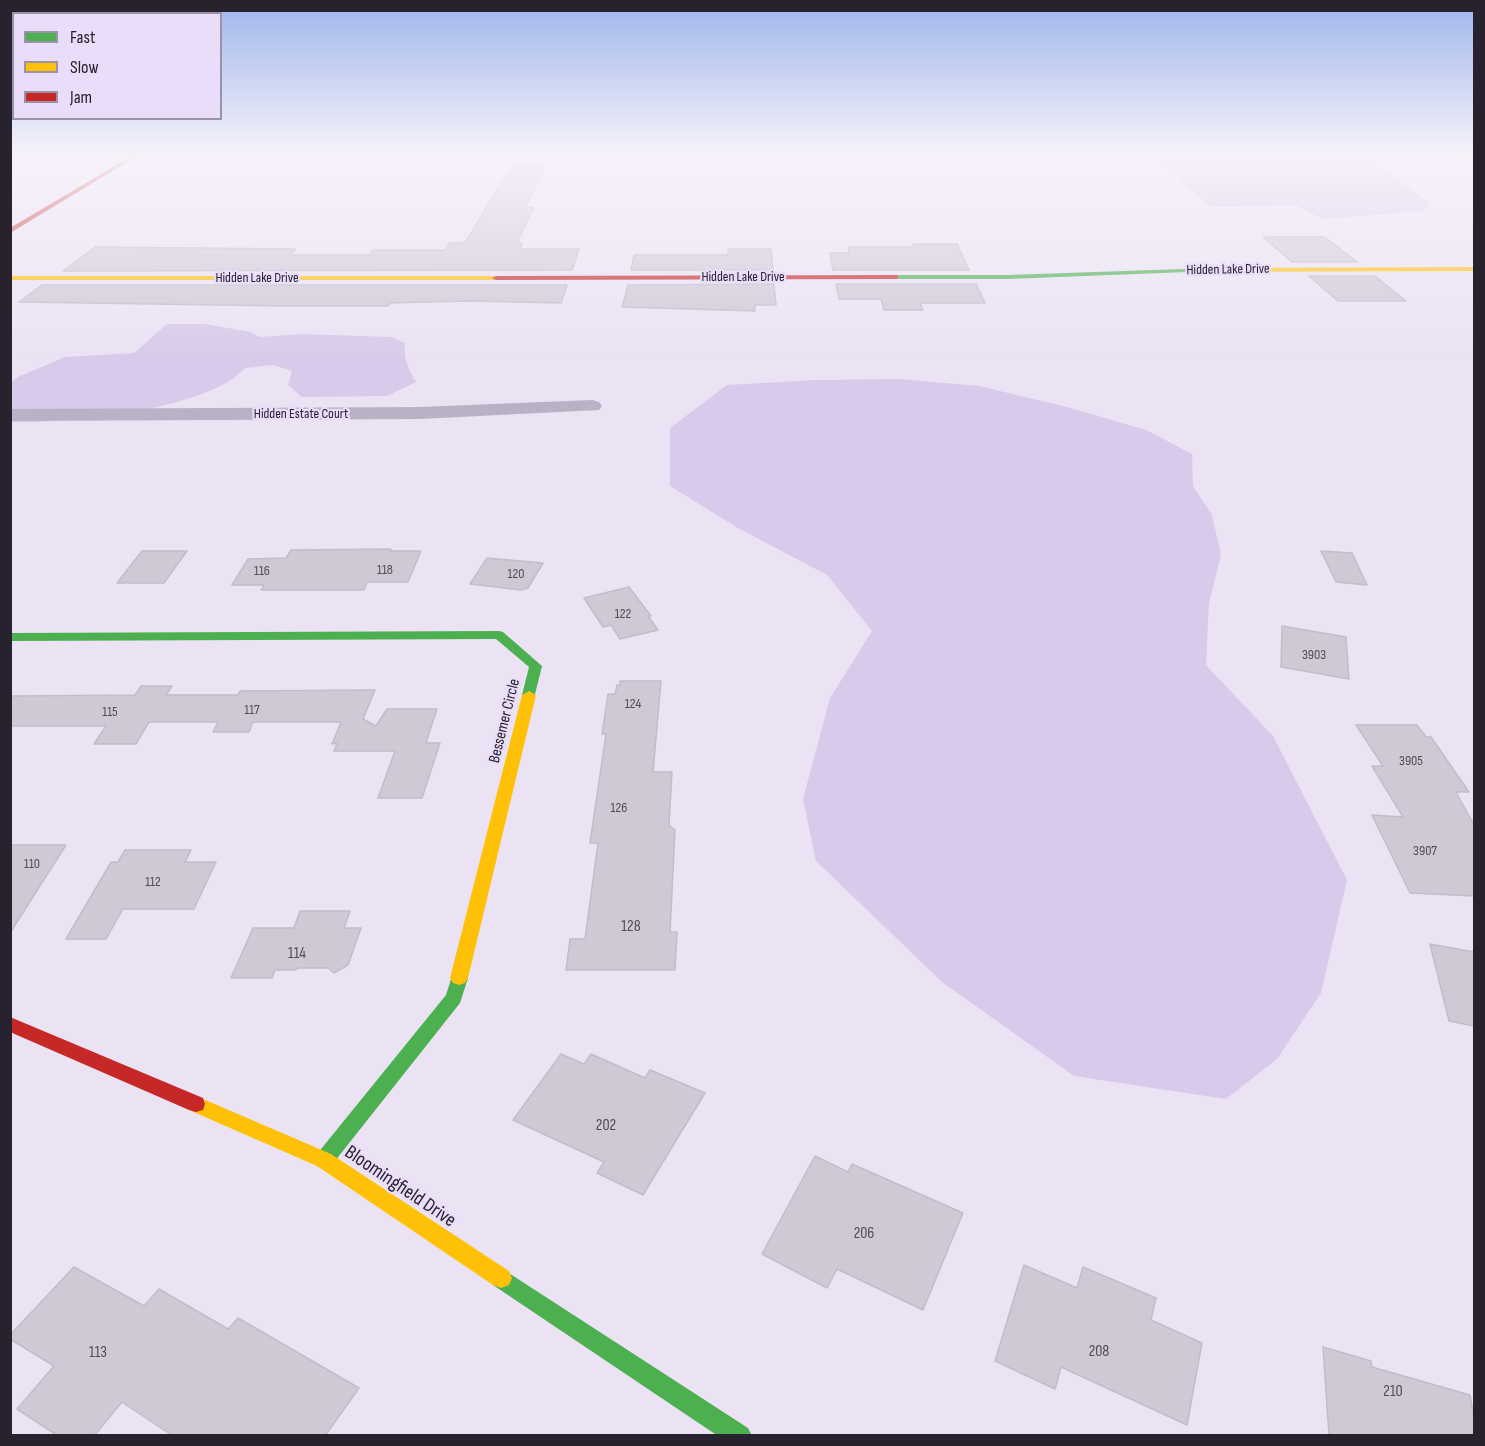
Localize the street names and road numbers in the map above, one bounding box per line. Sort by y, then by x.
street label: Hidden Lake Drive [1186,261,1270,279]
street label: Hidden Lake Drive [701,269,785,285]
street label: Hidden Lake Drive [215,270,299,286]
street label: Hidden Estate Court [254,406,348,422]
street label: Bessemer Circle [485,677,525,765]
street label: Bloomingfield Drive [340,1141,460,1233]

